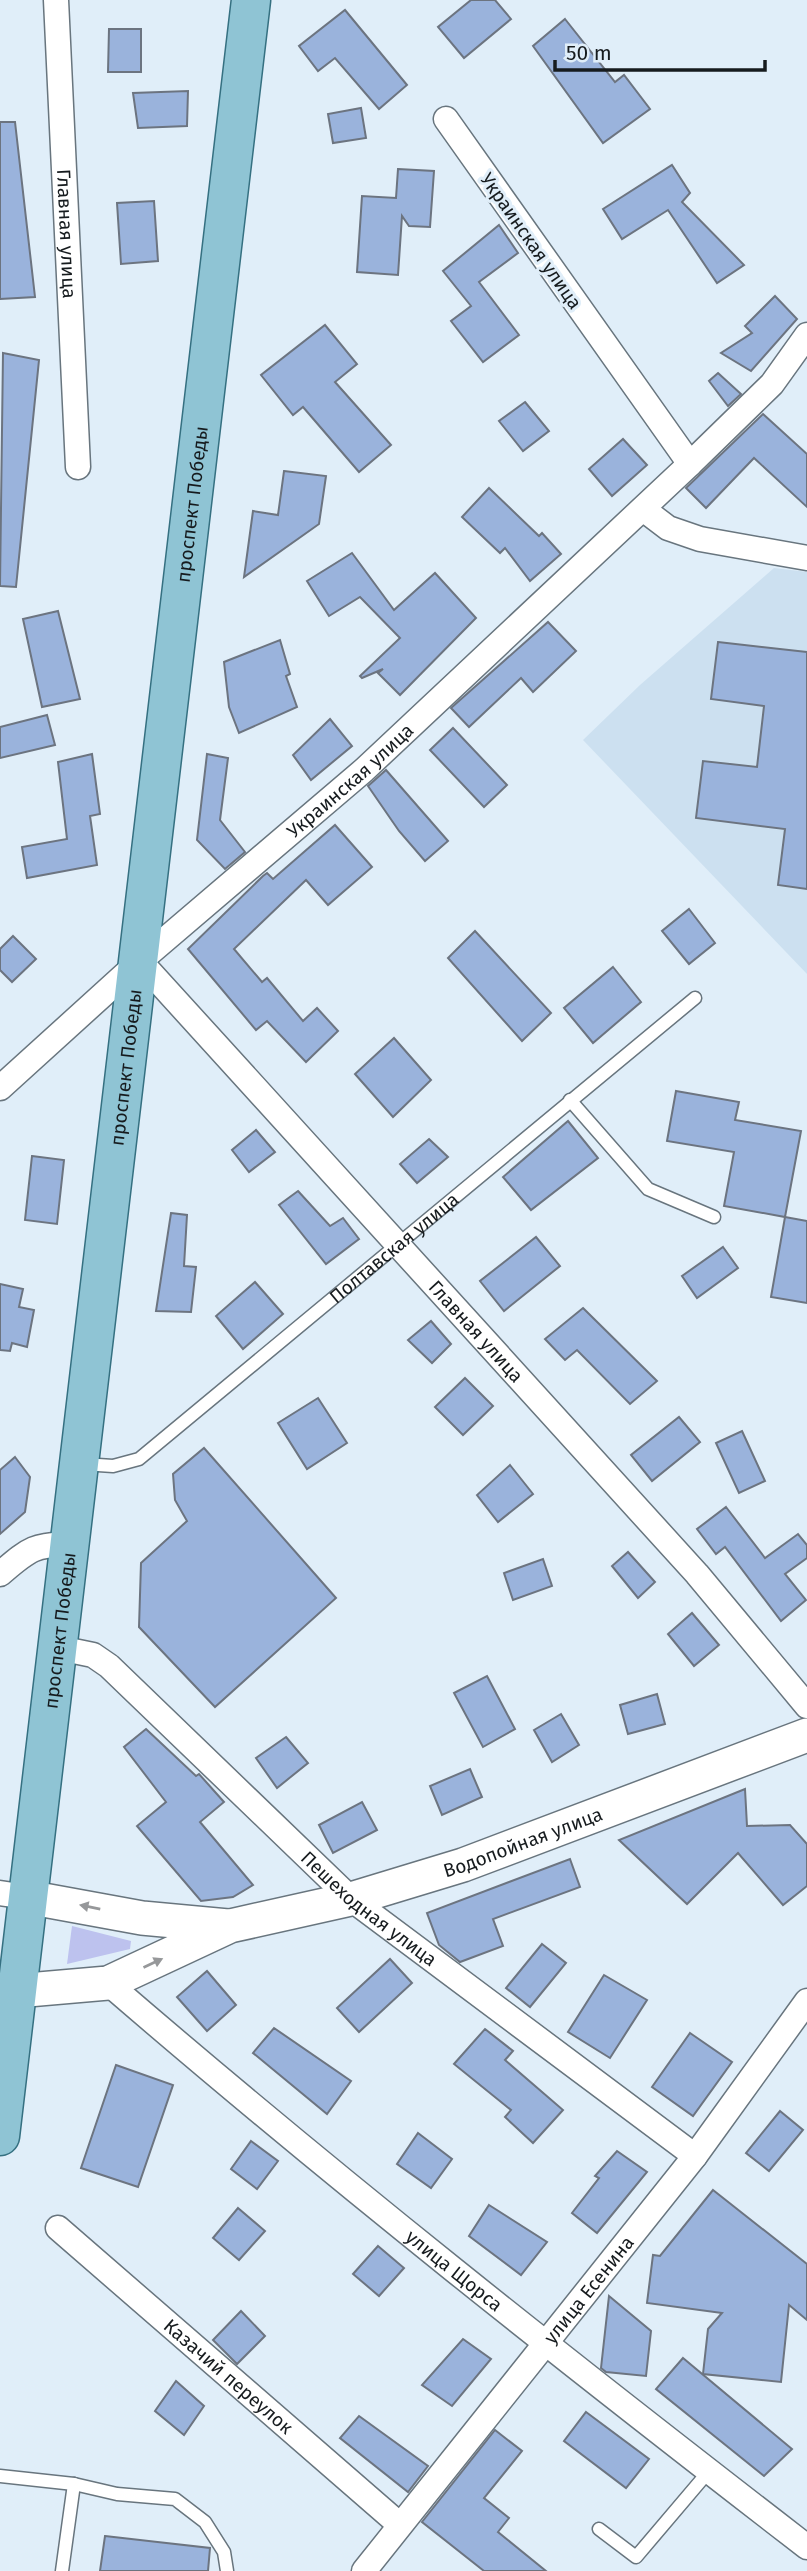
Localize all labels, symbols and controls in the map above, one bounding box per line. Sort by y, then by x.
scale bar [555,28,765,72]
text: 50 m [566,40,612,66]
street label: Главная улица [52,168,82,299]
street label: Украинская улица [475,168,587,314]
street label: проспект Победы [171,425,212,584]
street label: Украинская улица [282,718,418,842]
street label: проспект Победы [105,988,146,1147]
street label: Полтавская улица [325,1187,463,1308]
street label: Главная улица [424,1275,528,1387]
street label: проспект Победы [39,1551,80,1710]
street label: Водопойная улица [440,1802,605,1882]
street label: Пешеходная улица [296,1846,442,1971]
one-way arrow [79,1901,101,1912]
one-way arrow [143,1957,163,1968]
street label: улица Щорса [401,2225,507,2316]
street label: улица Есенина [539,2231,638,2348]
street label: Казачий переулок [159,2314,298,2439]

